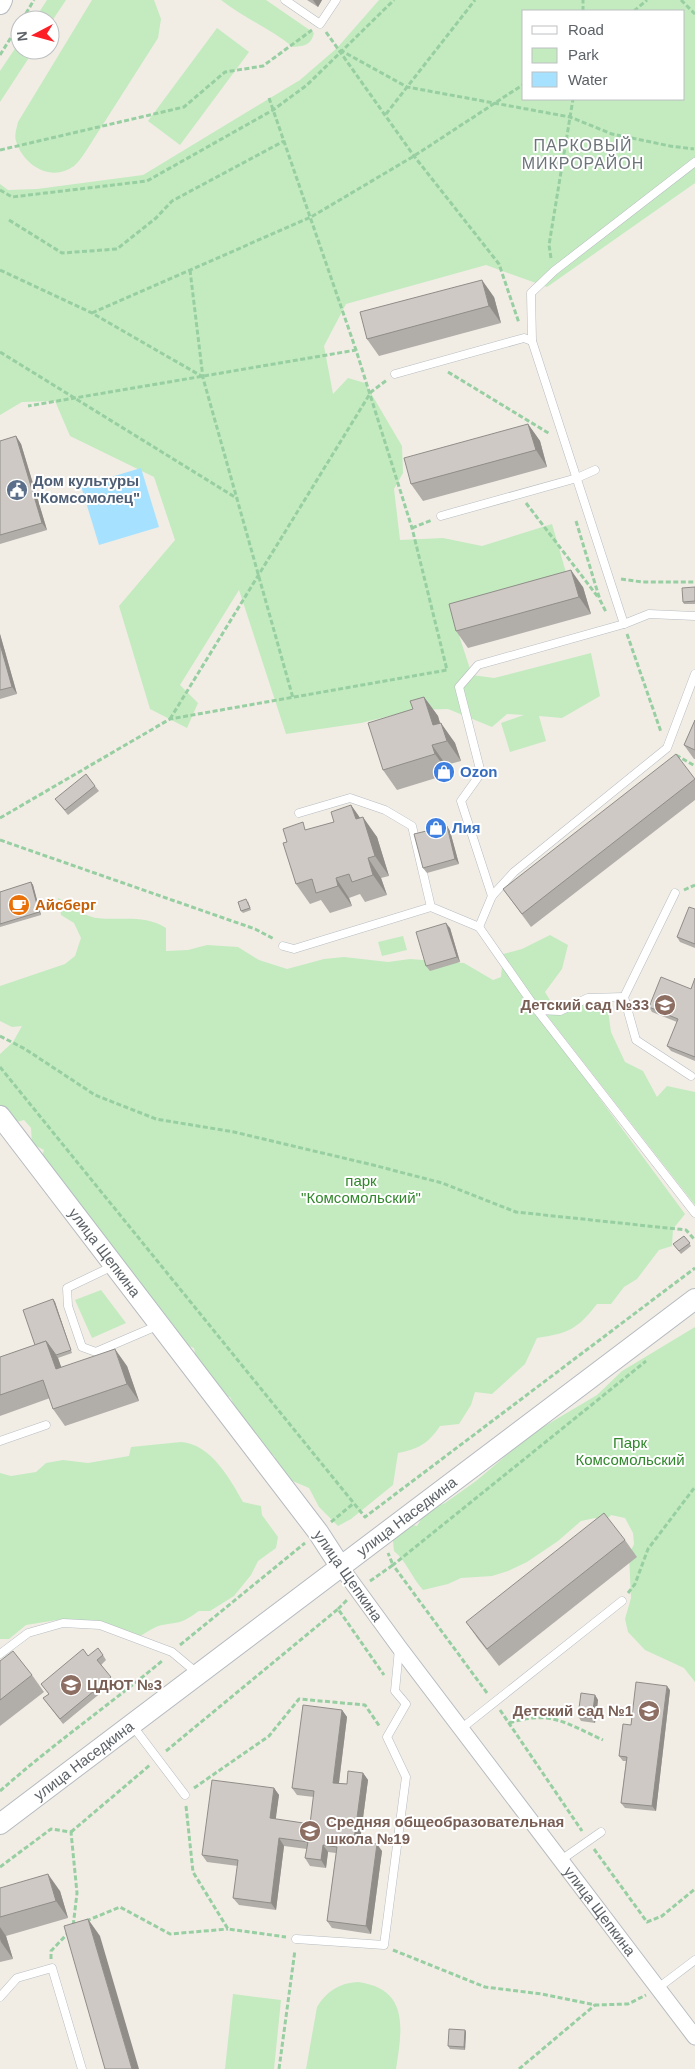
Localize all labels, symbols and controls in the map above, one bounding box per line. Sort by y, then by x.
north arrow [10,10,60,60]
legend [522,10,685,100]
text: Road [568,21,604,38]
text: N [14,30,31,42]
text: Park [568,46,599,63]
text: Water [568,71,607,88]
district label: ПАРКОВЫЙ МИКРОРАЙОН [522,136,644,172]
place label: Дом культуры "Комсомолец" [33,472,140,506]
public building icon: Дом культуры "Комсомолец" [5,478,29,502]
shop icon: Ozon [432,760,456,784]
place label: Ozon [460,763,498,780]
shop icon: Лия [424,816,448,840]
place label: Лия [452,819,481,836]
cafe icon: Айсберг [7,893,31,917]
place label: Айсберг [35,896,96,913]
school or university icon: Детский сад №33 [653,993,677,1017]
place label: Детский сад №33 [520,996,649,1013]
park label: парк "Комсомольский" [301,1172,421,1206]
street label: улица Щепкина [65,1204,145,1301]
park label: Парк Комсомольский [575,1434,685,1468]
street label: улица Наседкина [353,1473,460,1559]
street label: улица Щепкина [311,1527,387,1625]
school or university icon: ЦДЮТ №3 [59,1673,83,1697]
place label: ЦДЮТ №3 [87,1676,162,1693]
school or university icon: Детский сад №1 [637,1699,661,1723]
place label: Детский сад №1 [513,1702,633,1719]
street label: улица Наседкина [30,1717,137,1803]
place label: Средняя общеобразовательная школа №19 [326,1813,564,1847]
school or university icon: Средняя общеобразовательная школа №19 [298,1819,322,1843]
street label: улица Щепкина [561,1863,640,1959]

